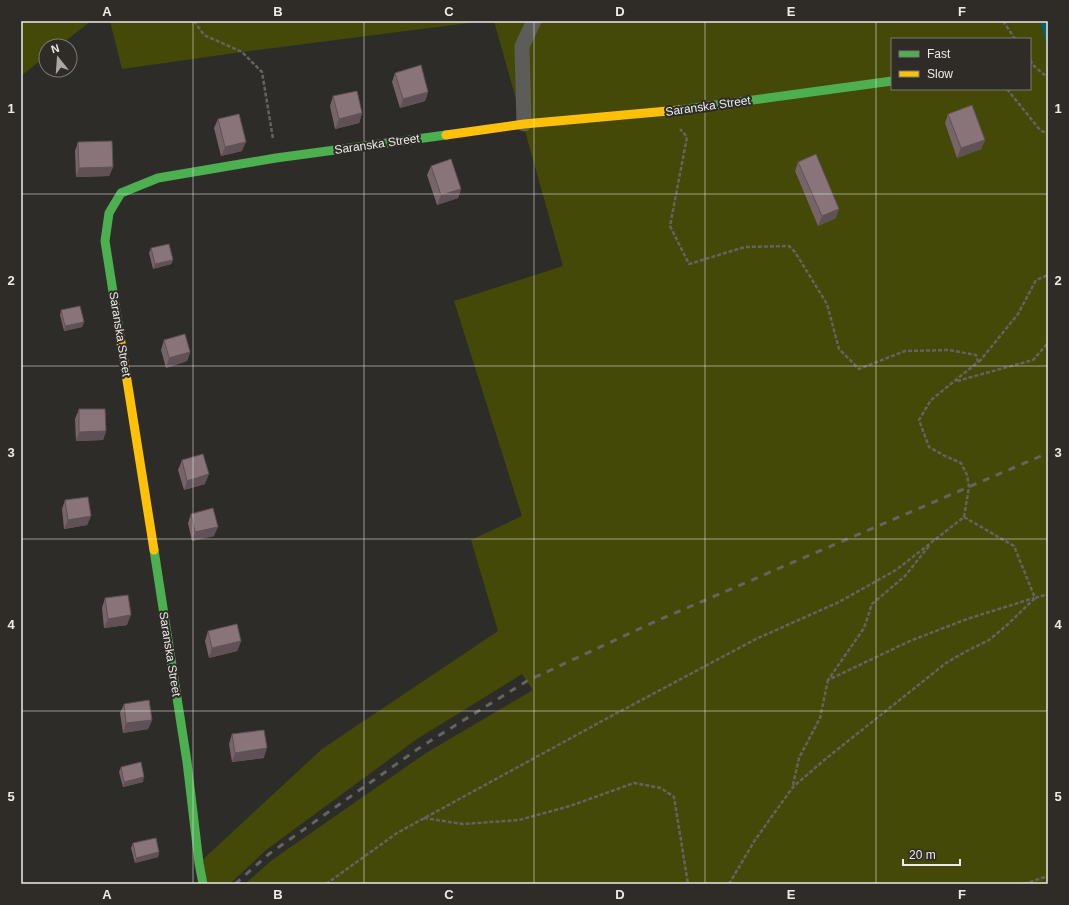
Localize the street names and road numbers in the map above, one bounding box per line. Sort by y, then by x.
street label: Saranska Street [664,93,752,119]
street label: Saranska Street [333,131,421,157]
street label: Saranska Street [106,290,134,378]
street label: Saranska Street [156,610,184,698]

